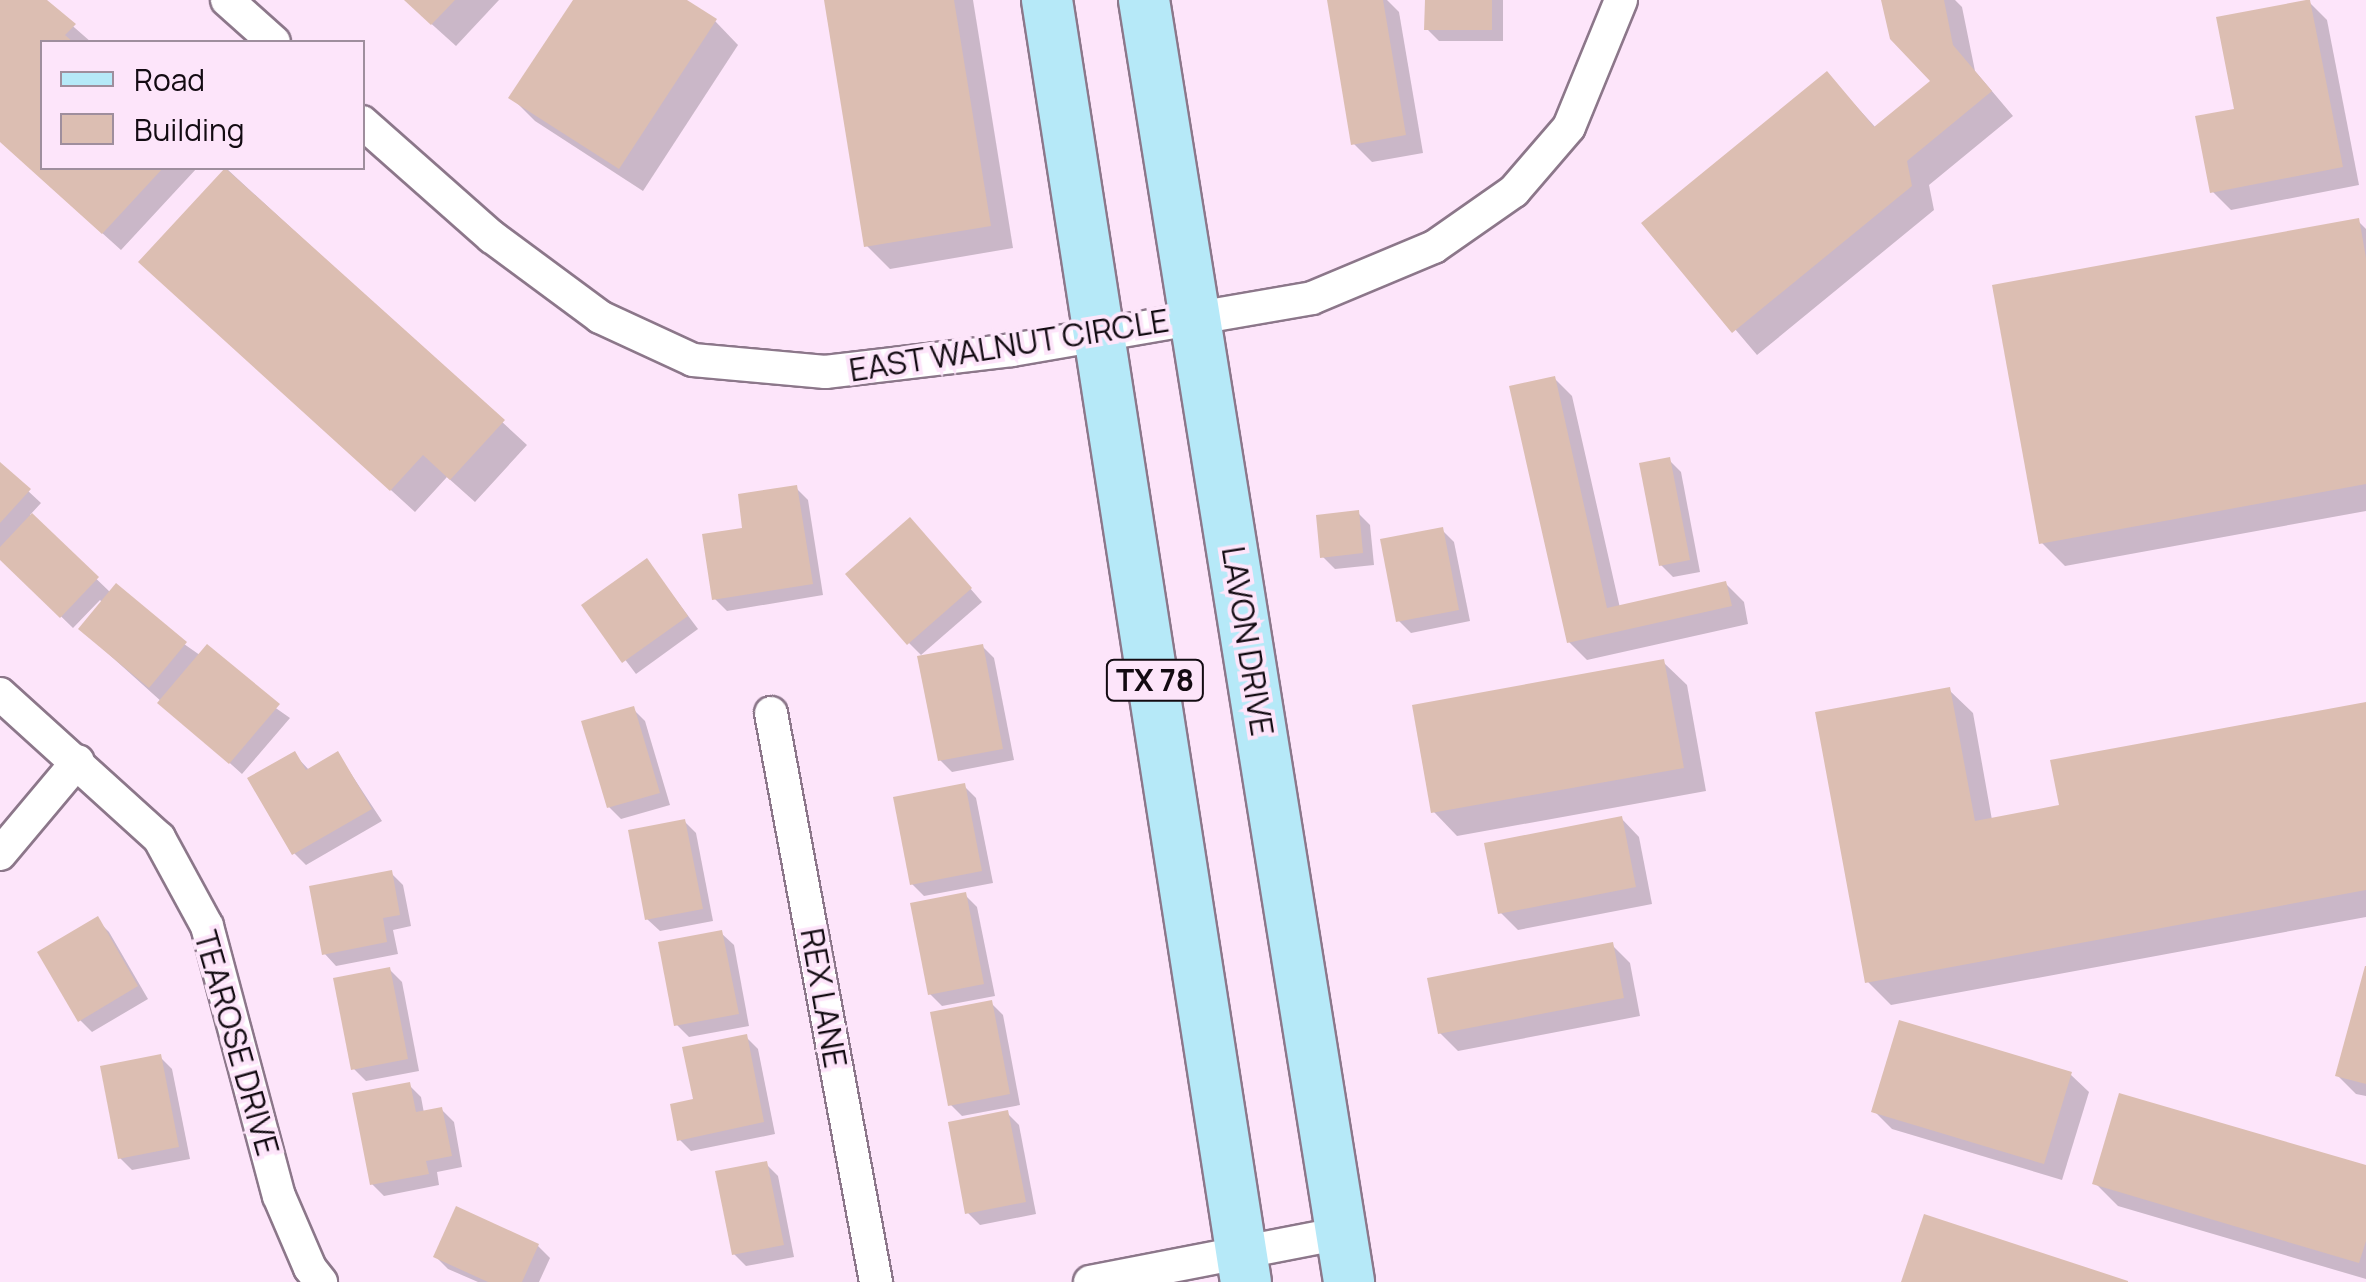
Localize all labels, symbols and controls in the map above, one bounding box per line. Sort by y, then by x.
legend [40,40,365,170]
text: Road [134,59,205,100]
text: Building [134,109,245,150]
street label: EAST WALNUT CIRCLE [846,301,1172,389]
street label: LAVON DRIVE [1214,544,1282,738]
road number: TX 78 [1105,655,1205,705]
street label: REX LANE [793,925,855,1071]
street label: TEAROSE DRIVE [187,926,287,1160]

